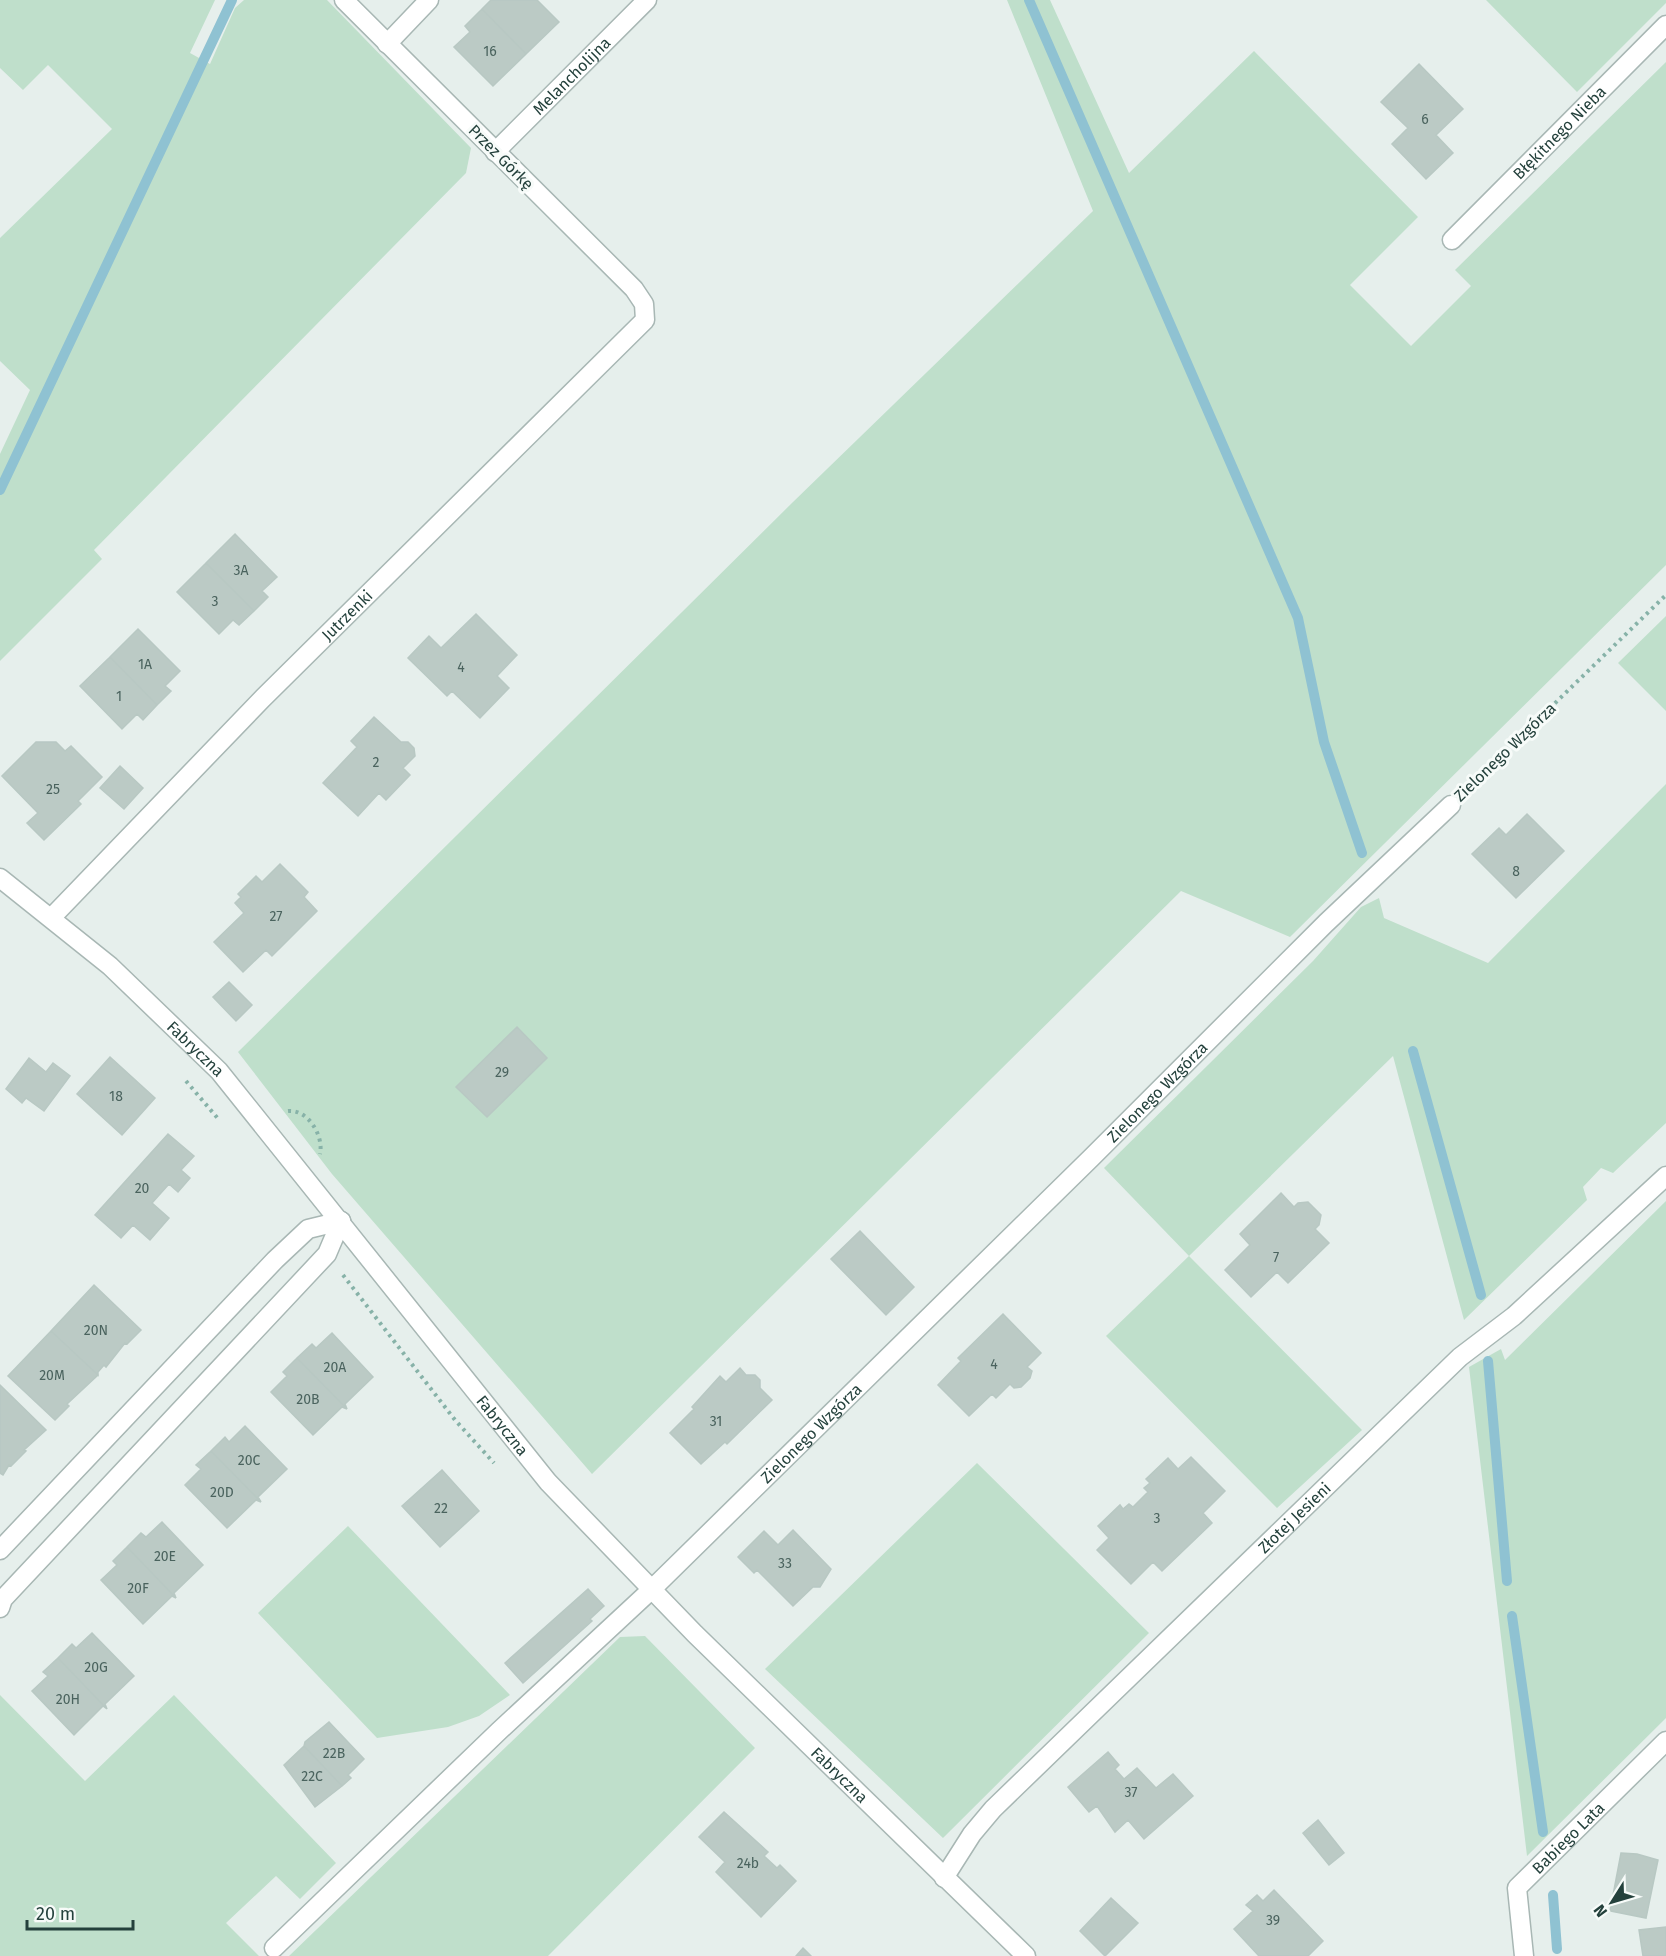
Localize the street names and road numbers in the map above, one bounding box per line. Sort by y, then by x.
street label: Melancholijna [529,33,614,118]
street label: Błękitnego Nieba [1509,82,1610,183]
street label: Przez Górkę [465,121,537,193]
street label: Jutrzenki [317,586,376,644]
street label: Zielonego Wzgórza [1450,699,1560,805]
street label: Fabryczna [163,1017,228,1080]
street label: Zielonego Wzgórza [1103,1038,1211,1146]
street label: Zielonego Wzgórza [756,1379,865,1487]
street label: Fabryczna [473,1391,532,1459]
street label: Złotej Jesieni [1254,1478,1334,1557]
street label: Fabryczna [807,1743,872,1807]
street label: Babiego Lata [1528,1798,1608,1877]

